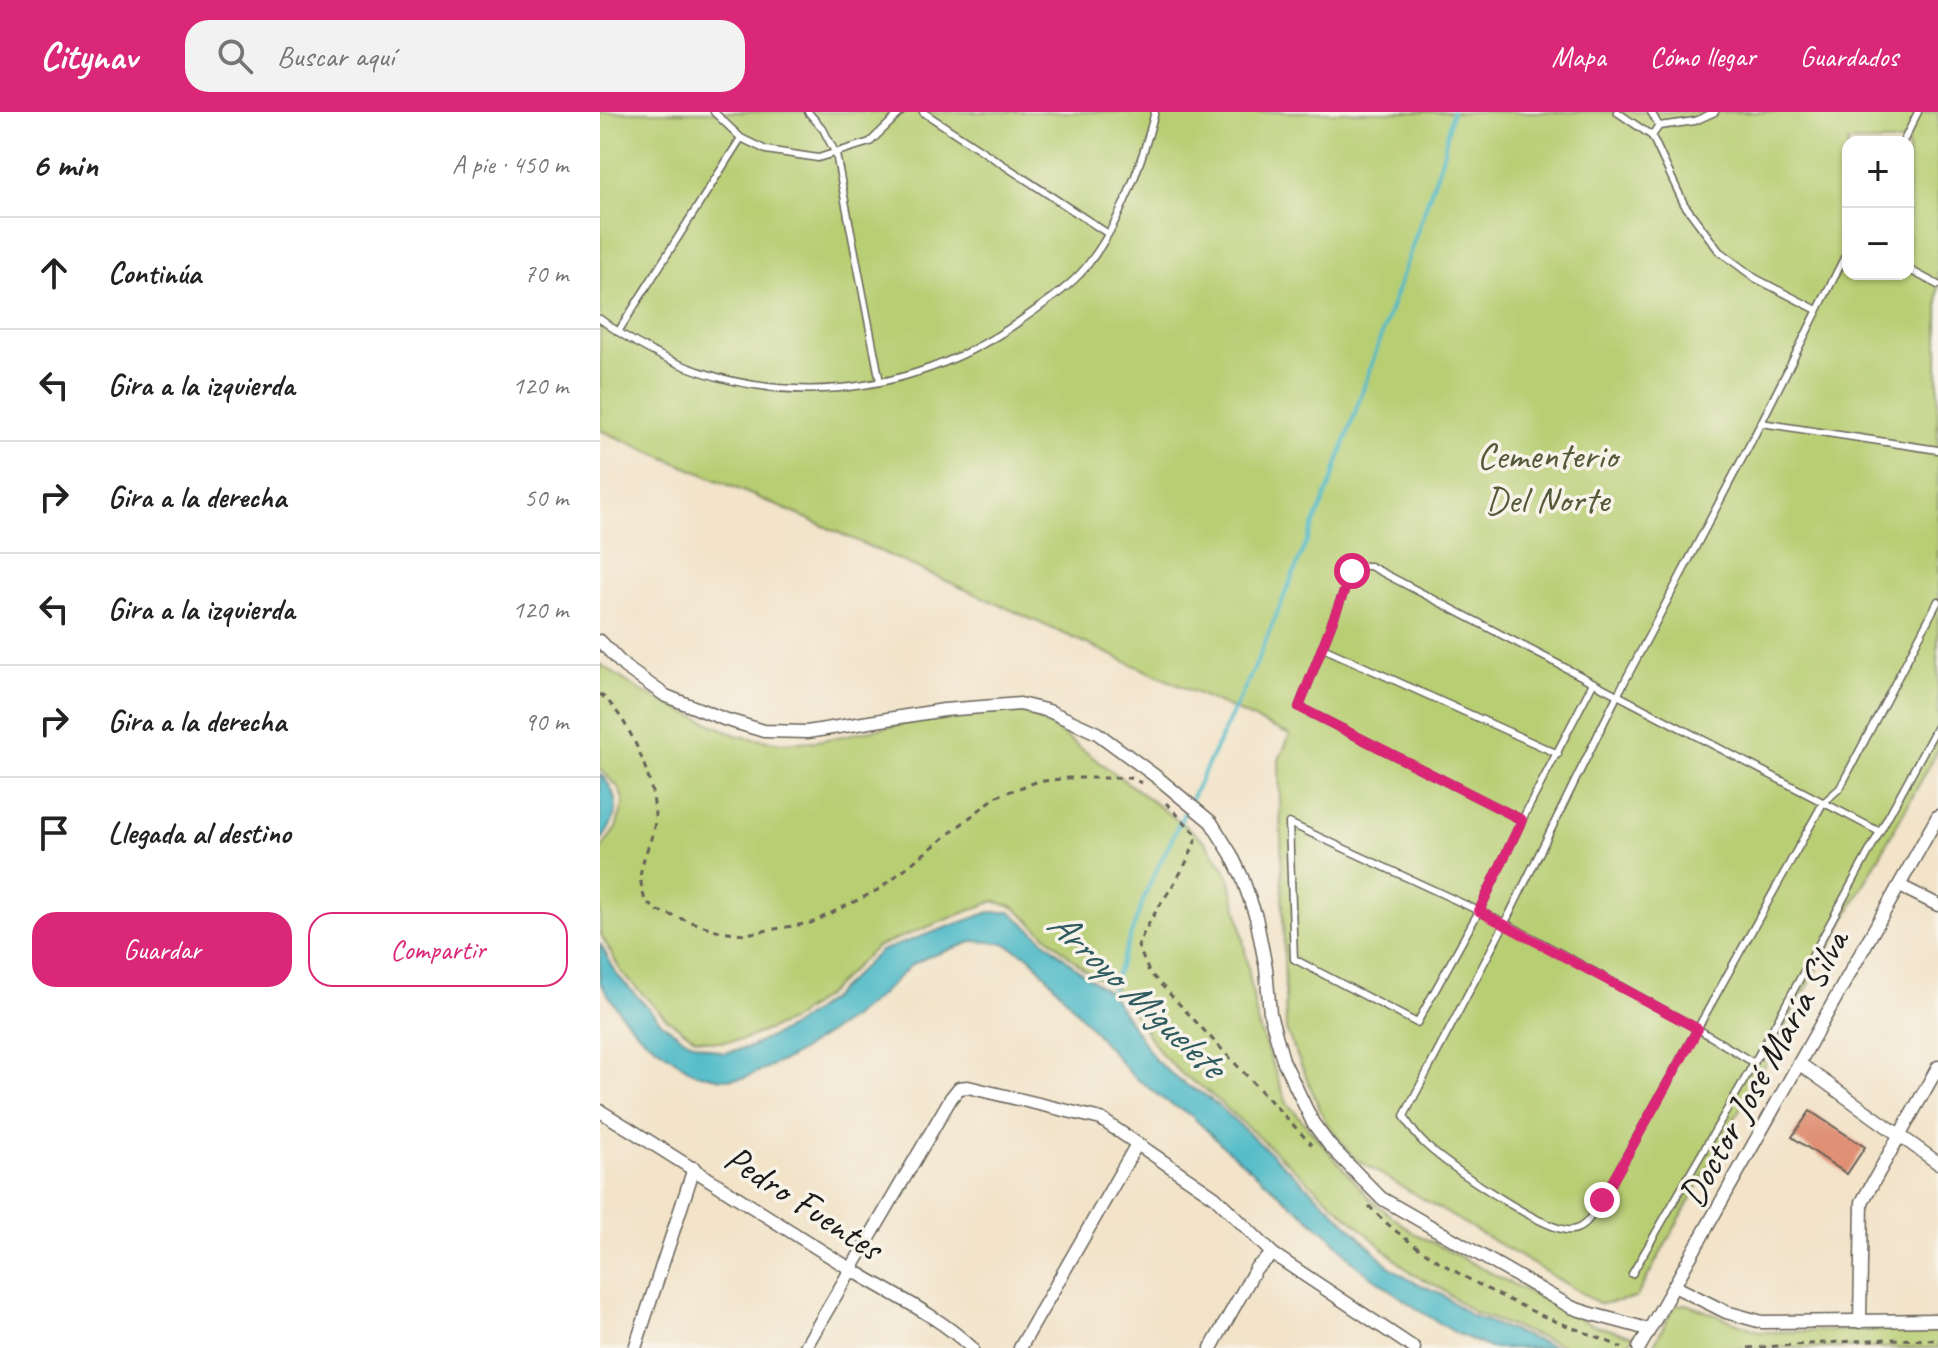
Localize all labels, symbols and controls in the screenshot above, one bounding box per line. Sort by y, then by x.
search box [185,20,745,92]
text: Citynav [40,33,137,80]
icon: search [213,34,257,78]
text: Buscar aquí [277,37,394,75]
text: Mapa [1551,39,1606,74]
text: Cómo llegar [1650,39,1756,74]
text: Guardados [1800,39,1898,74]
map controls [1842,136,1914,280]
button: + [1842,136,1914,208]
text: 6 min [32,143,98,186]
text: A pie · 450 m [452,148,568,181]
button: − [1842,208,1914,280]
icon: ahead [32,251,76,295]
text: Continúa [108,254,201,292]
text: 70 m [524,257,568,290]
icon: left [32,363,76,407]
text: Gira a la izquierda [108,366,294,404]
text: 120 m [512,369,568,402]
park label: Cementerio Del Norte [1477,432,1621,523]
icon: right [32,475,76,519]
text: Gira a la derecha [108,478,286,516]
text: 50 m [524,481,568,514]
route start [1334,553,1370,589]
icon: left [32,587,76,631]
text: Gira a la izquierda [108,590,294,628]
text: 120 m [512,593,568,626]
icon: right [32,699,76,743]
text: Gira a la derecha [108,702,286,740]
text: 90 m [524,705,568,738]
icon: arrive [32,811,76,855]
text: Llegada al destino [108,814,291,852]
water label: Arroyo Miguelete [1037,899,1240,1093]
button: Guardar [32,912,292,987]
button: Compartir [308,912,568,987]
street label: Doctor José María Silva [1668,919,1860,1214]
street label: Pedro Fuentes [716,1134,894,1272]
route end [1584,1182,1620,1218]

